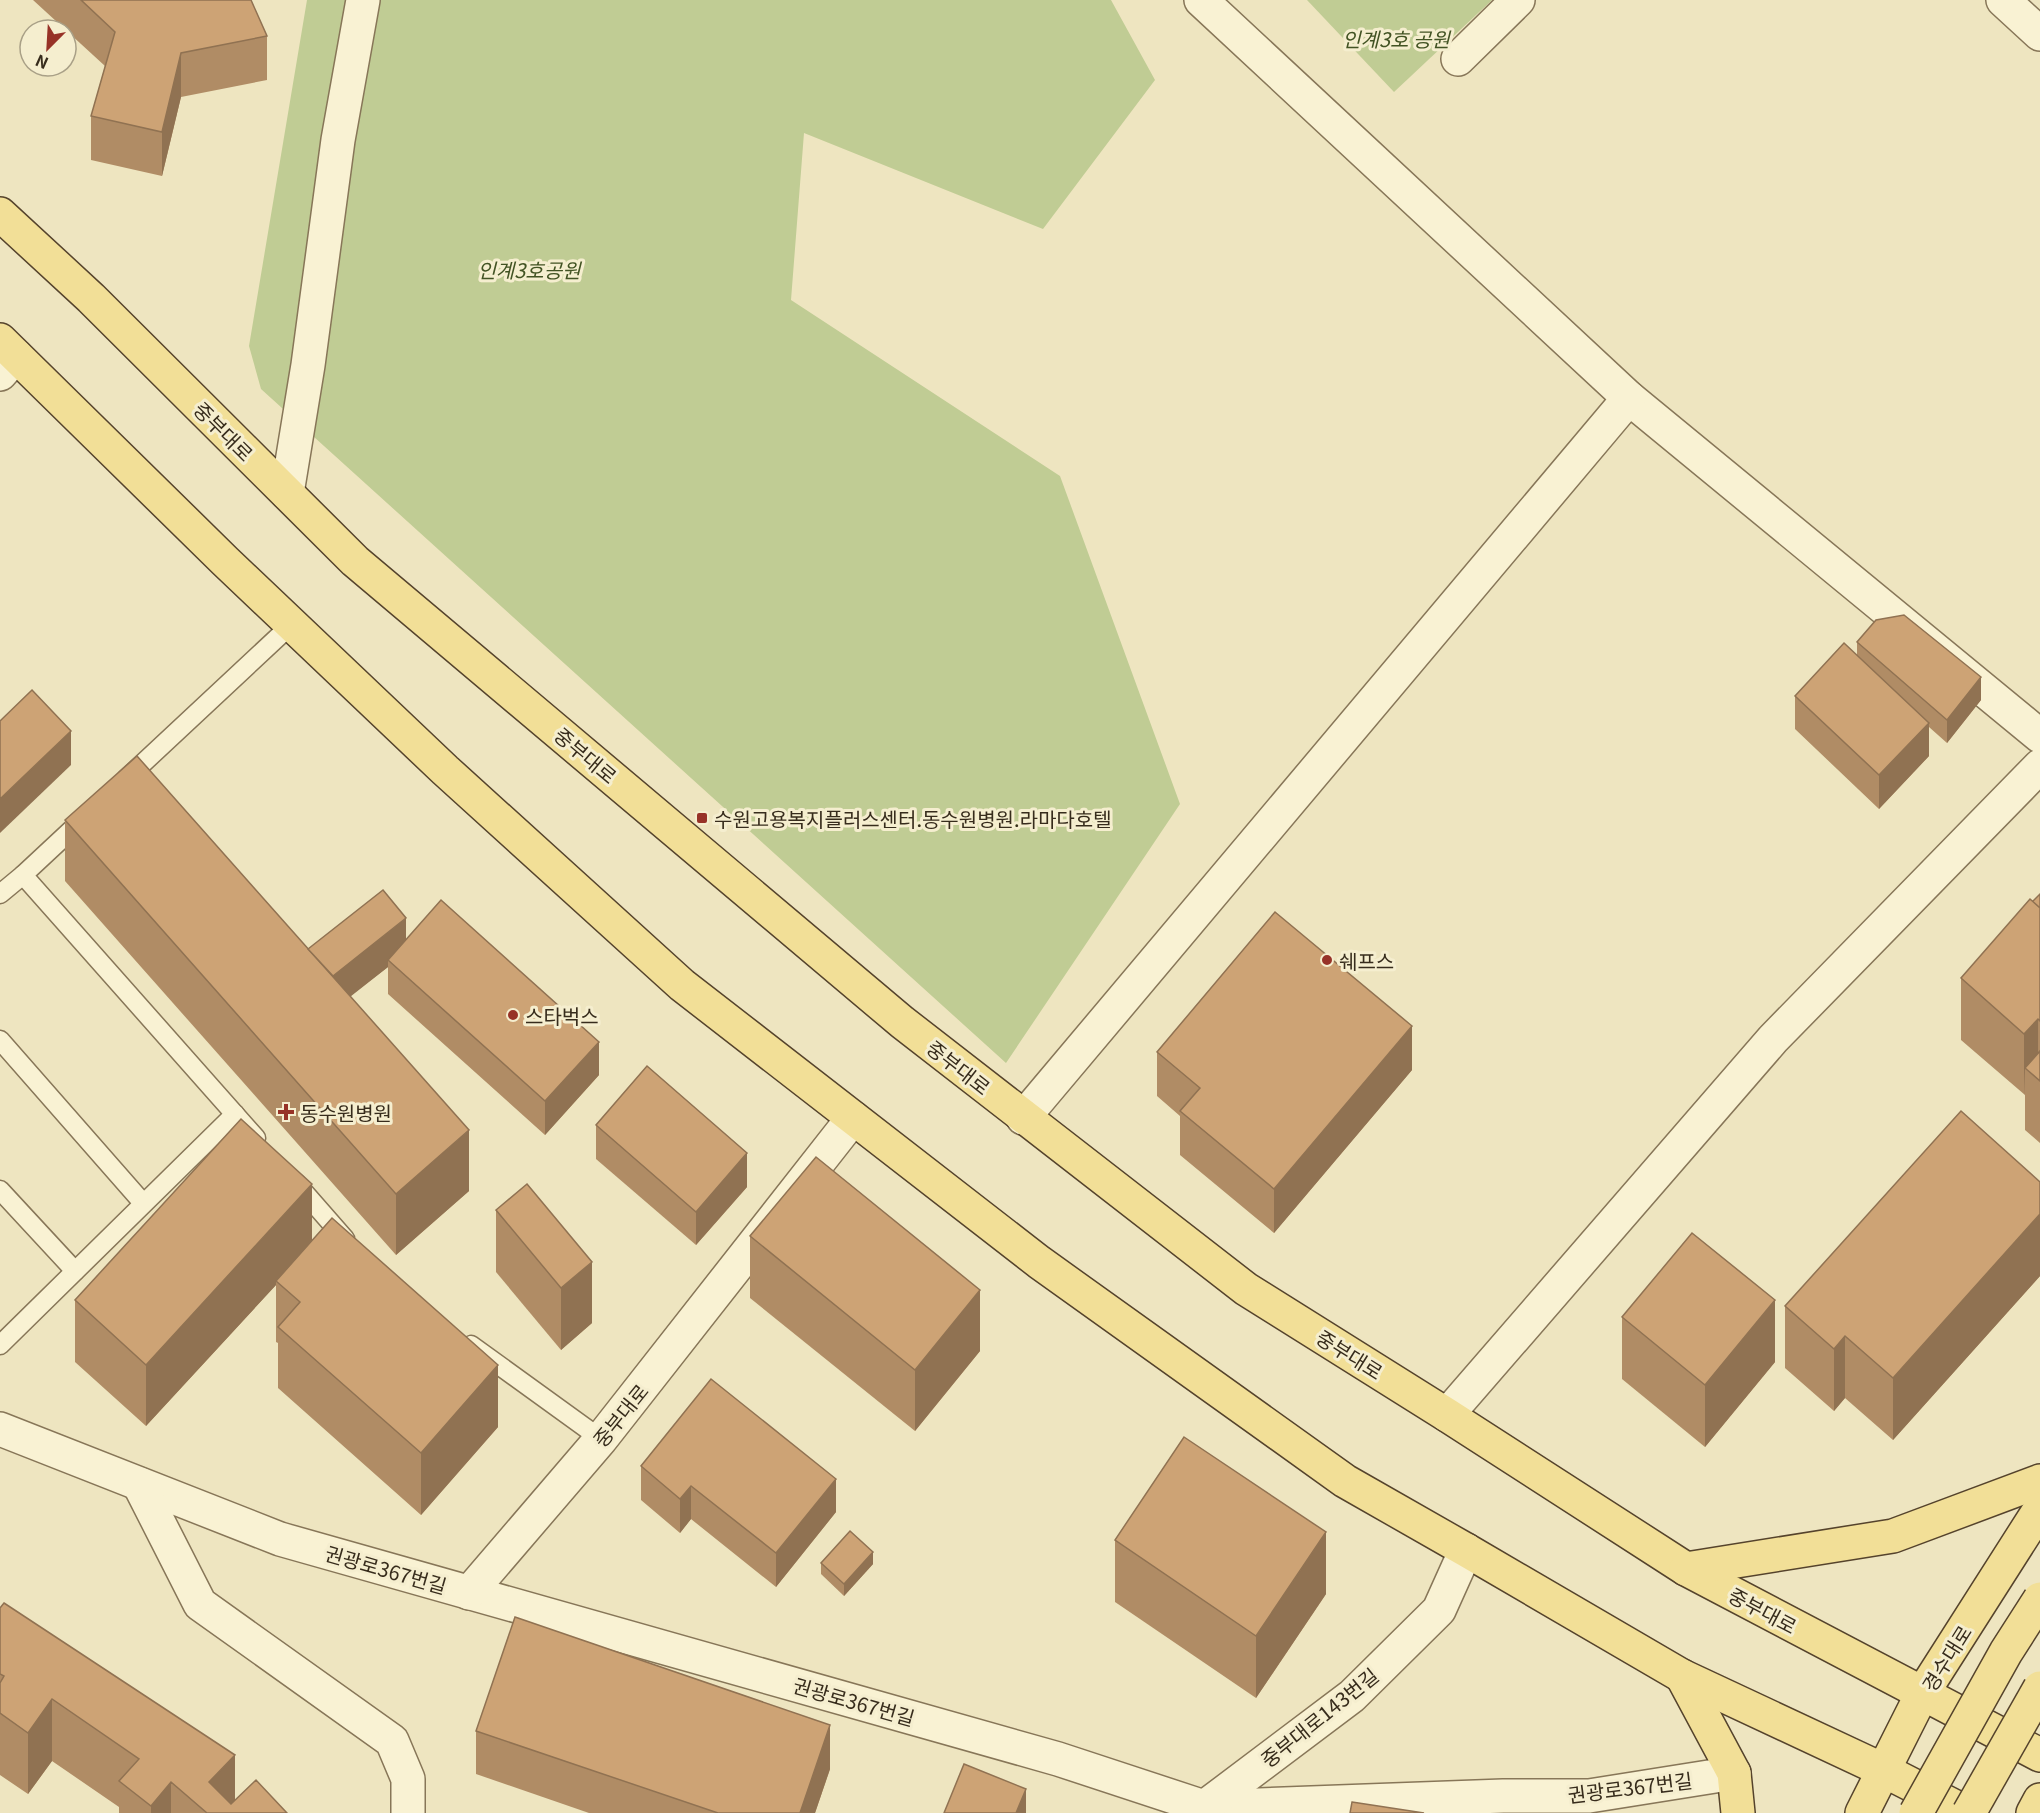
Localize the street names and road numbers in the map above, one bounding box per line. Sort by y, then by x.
street label: 중부대로 [188,395,260,467]
street label: 중부대로 [548,720,624,790]
street label: 중부대로 [921,1033,997,1101]
street label: 중부대로 [1311,1322,1389,1386]
street label: 중부대로 [586,1377,654,1453]
street label: 권광로367번길 [322,1538,450,1600]
street label: 중부대로 [1724,1580,1802,1640]
street label: 경수대로 [1914,1619,1978,1697]
street label: 중부대로143번길 [1254,1661,1384,1773]
street label: 권광로367번길 [790,1670,918,1732]
street label: 권광로367번길 [1566,1765,1694,1809]

